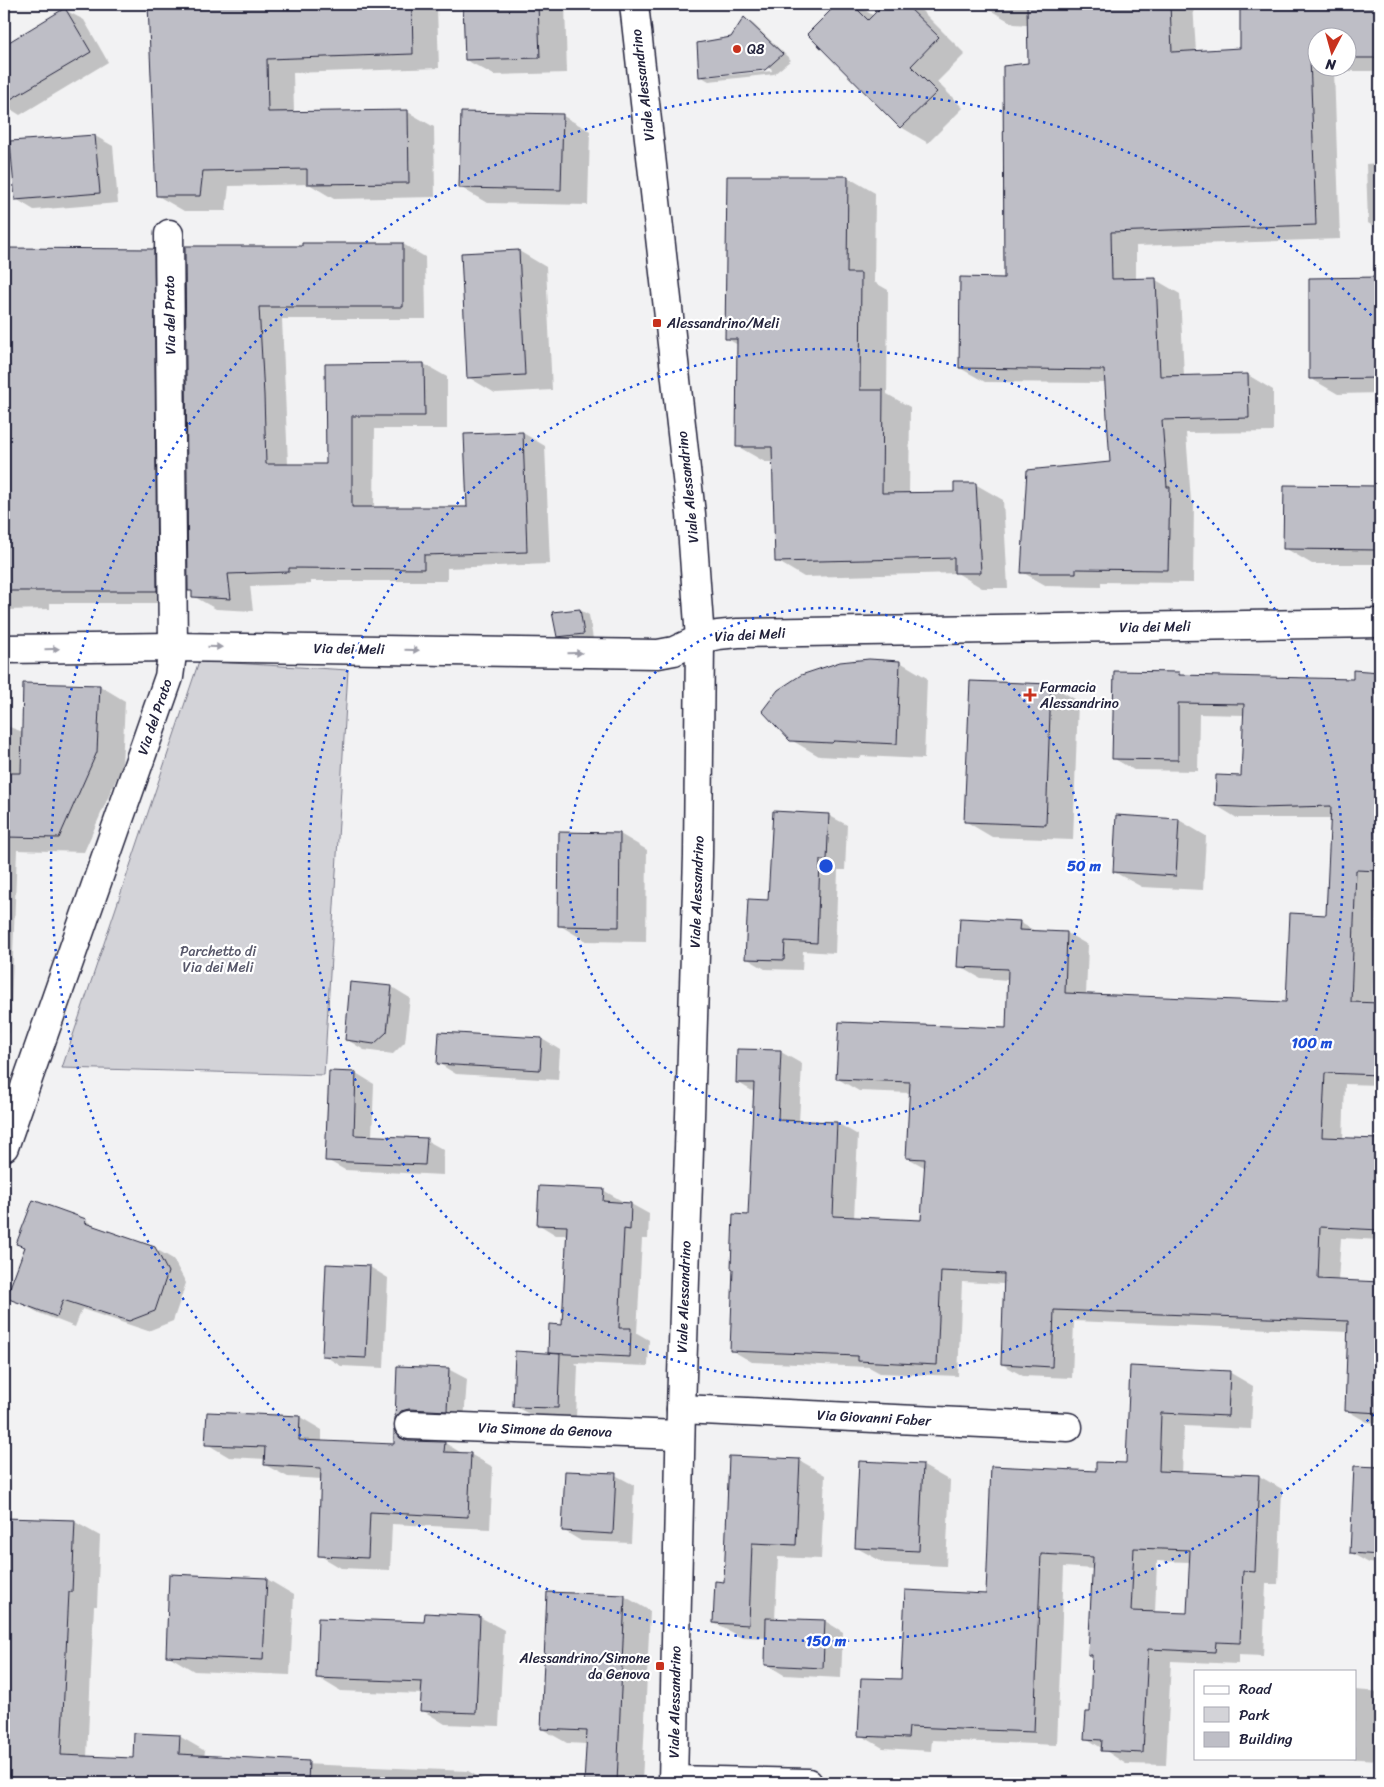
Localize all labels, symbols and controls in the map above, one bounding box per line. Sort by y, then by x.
street label: Viale Alessandrino [624,28,662,142]
north arrow [1306,28,1356,78]
place label: Q8 [747,37,765,62]
marker: Q8 [731,43,743,55]
text: N [1324,51,1338,77]
street label: Via del Prato [157,275,183,355]
place label: Alessandrino/Meli [666,311,780,336]
marker: Alessandrino/Meli [651,317,663,329]
street label: Viale Alessandrino [670,430,706,544]
street label: Via dei Meli [1119,614,1192,640]
street label: Via dei Meli [714,621,787,649]
street label: Via dei Meli [313,636,386,662]
one-way arrow [207,643,223,651]
one-way arrow [45,644,61,652]
one-way arrow [405,647,421,655]
one-way arrow [567,648,583,656]
place label: Farmacia Alessandrino [1039,675,1119,716]
street label: Via del Prato [130,676,180,758]
marker: Farmacia Alessandrino [1024,689,1036,701]
street label: Viale Alessandrino [683,835,711,949]
text: 50 m [1067,853,1102,879]
centre of rings [817,857,835,875]
park label: Parchetto di Via dei Meli [180,939,257,980]
text: 100 m [1292,1030,1333,1056]
street label: Viale Alessandrino [670,1240,698,1354]
street label: Via Giovanni Faber [816,1403,933,1434]
street label: Via Simone da Genova [478,1415,612,1445]
text: 150 m [806,1628,847,1654]
place label: Alessandrino/Simone da Genova [518,1646,650,1687]
street label: Viale Alessandrino [662,1646,688,1758]
marker: Alessandrino/Simone da Genova [654,1660,666,1672]
legend [1194,1670,1356,1760]
text: Road [1239,1676,1272,1702]
text: Park [1239,1702,1270,1728]
text: Building [1239,1726,1293,1752]

